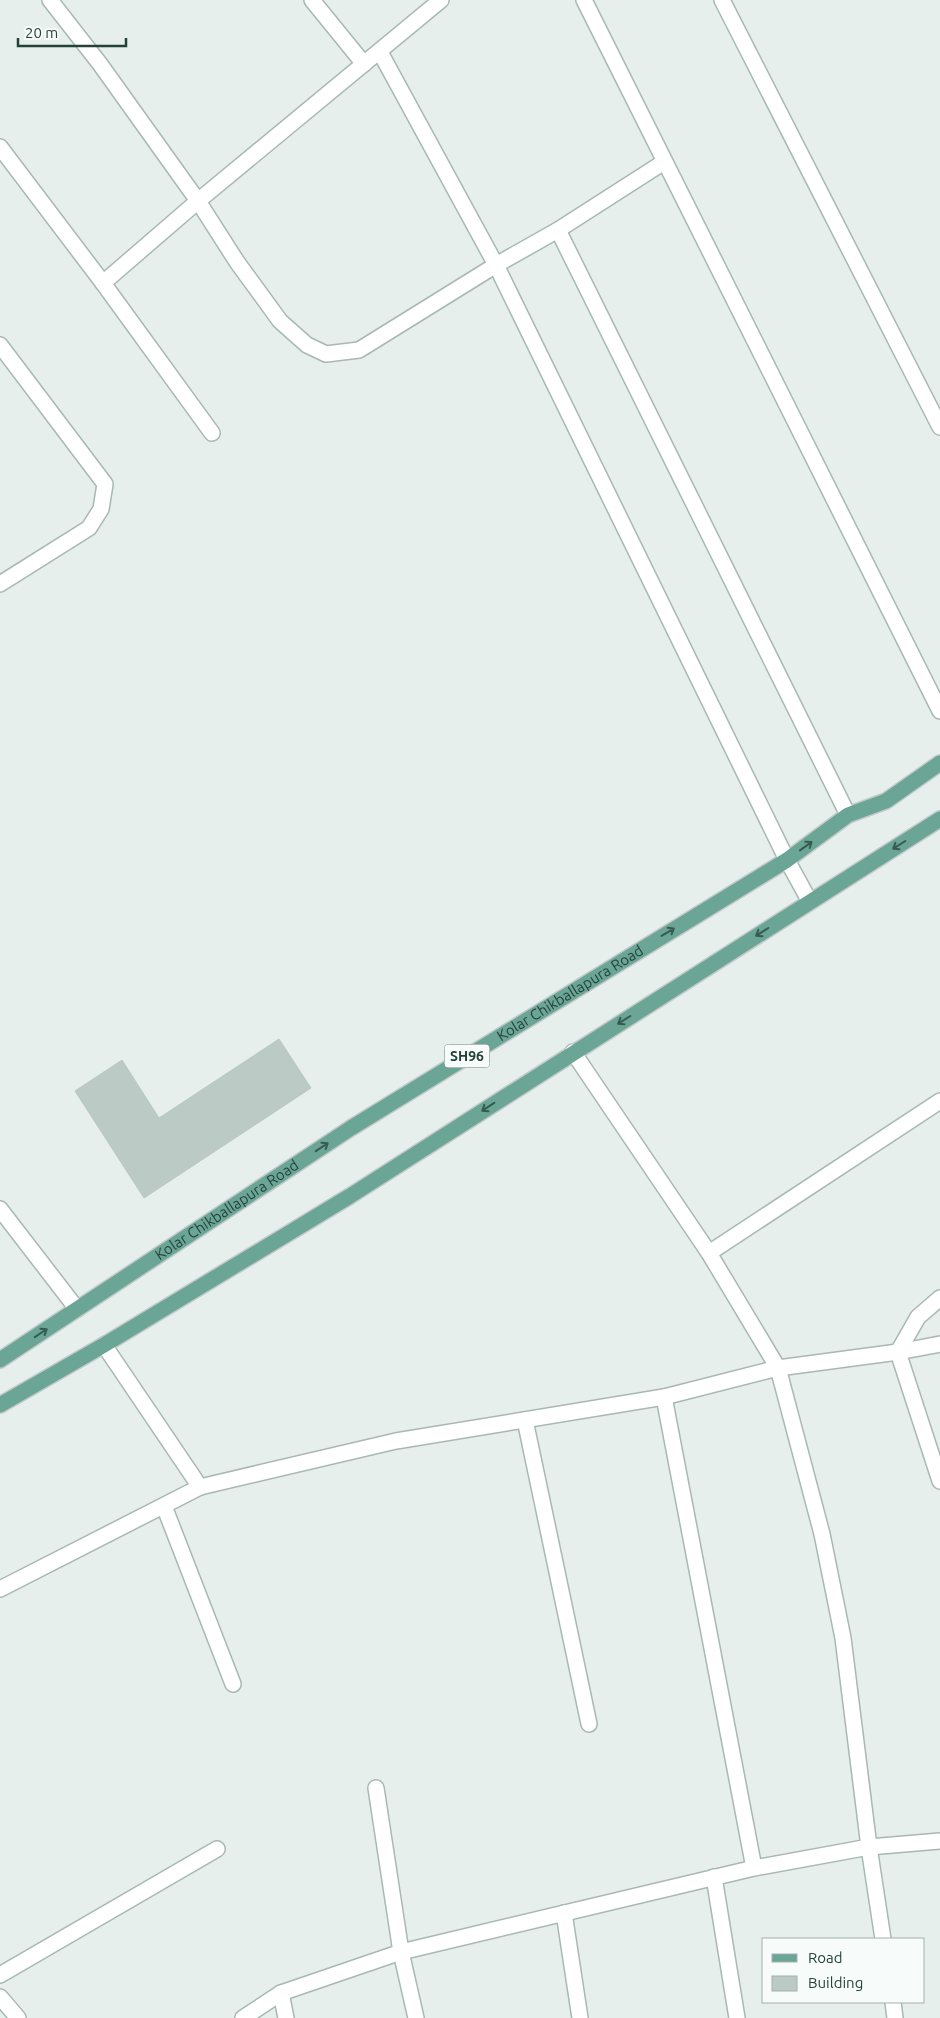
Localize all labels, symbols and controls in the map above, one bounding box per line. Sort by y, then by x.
scale bar [18,15,125,47]
text: 20 m [25,24,58,41]
one-way arrow [799,841,813,851]
one-way arrow [892,841,906,851]
one-way arrow [661,927,675,937]
one-way arrow [755,928,769,938]
street label: Kolar Chikballapura Road [494,942,646,1044]
one-way arrow [618,1015,632,1025]
road number: SH96 [444,1044,490,1068]
one-way arrow [481,1102,495,1112]
one-way arrow [315,1142,329,1152]
street label: Kolar Chikballapura Road [152,1156,302,1263]
one-way arrow [33,1328,47,1338]
legend [762,1938,925,2003]
text: Road [808,1949,843,1966]
text: Building [808,1974,863,1991]

